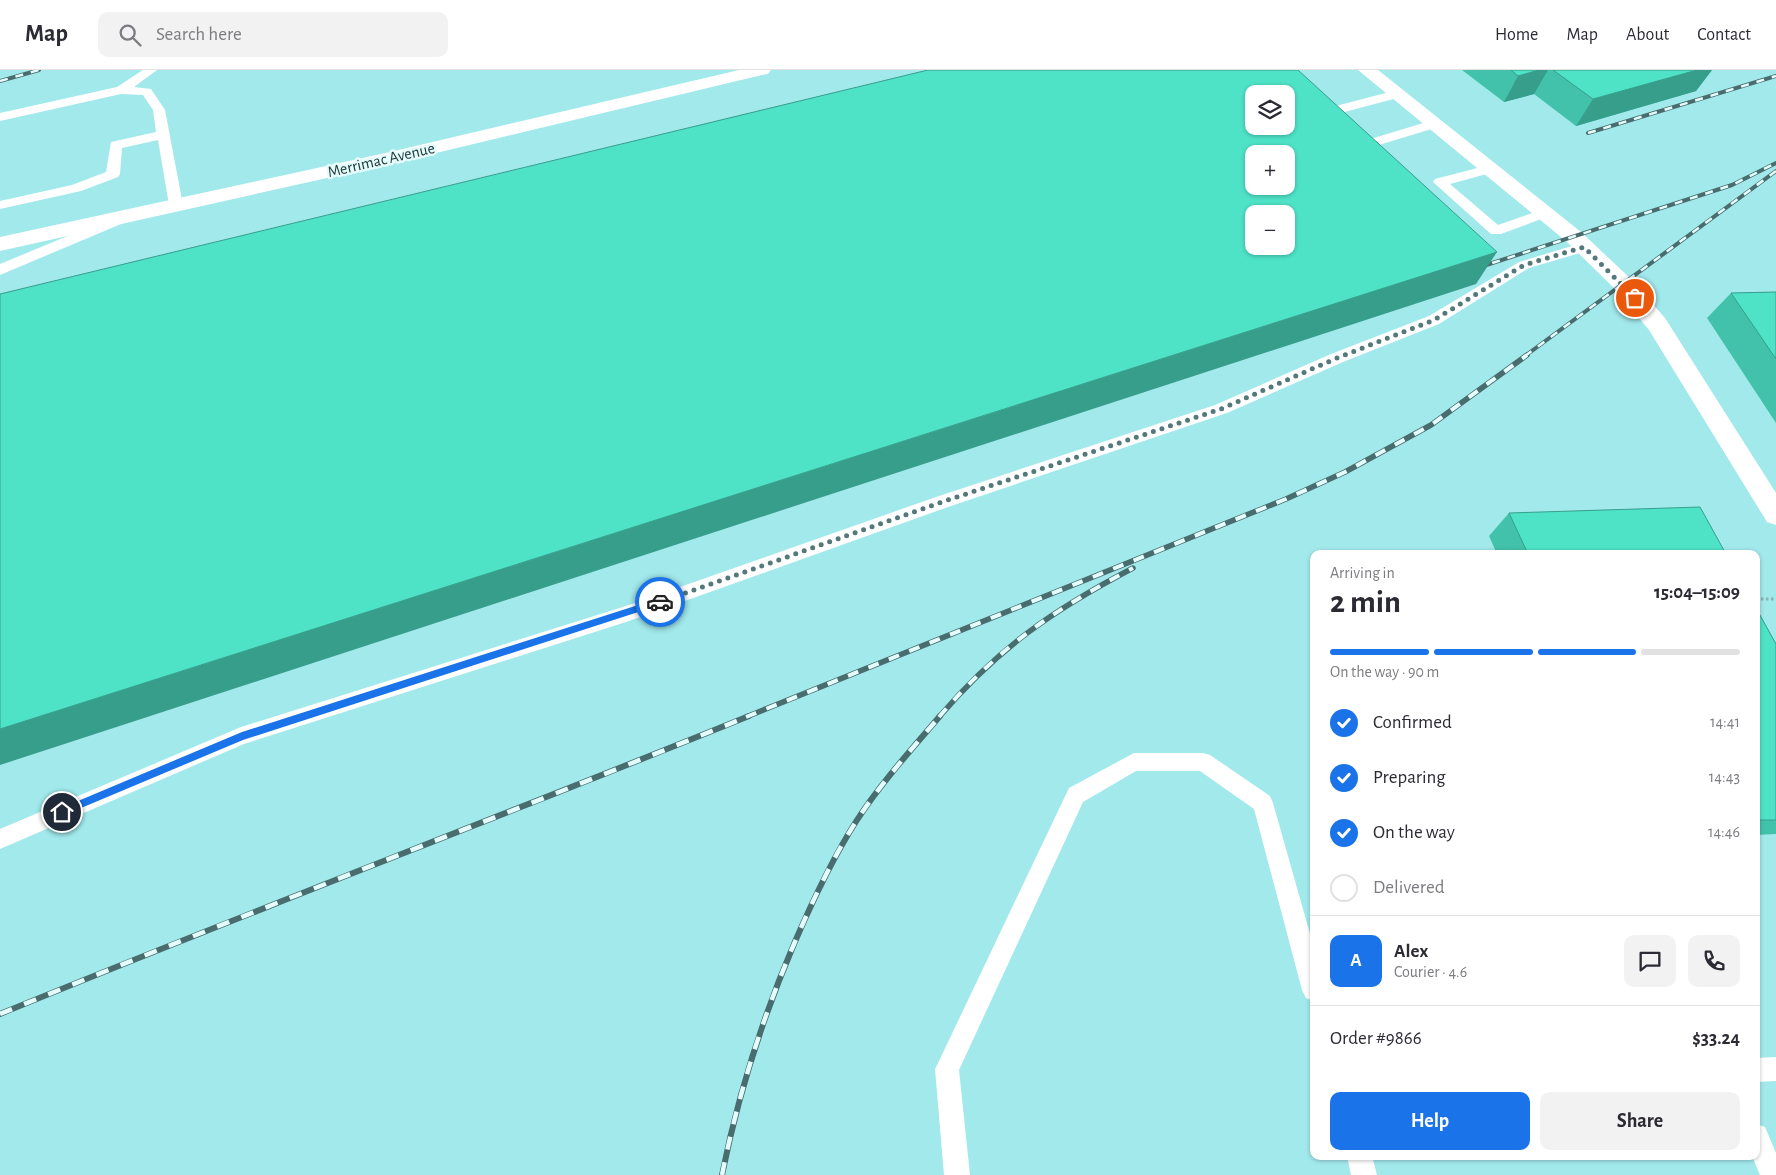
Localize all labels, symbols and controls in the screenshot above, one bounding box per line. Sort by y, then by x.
search box [98,12,448,57]
icon: search [116,21,144,49]
text: Map [25,22,68,46]
text: Search here [156,25,242,44]
text: Home [1495,26,1538,44]
text: Map [1566,26,1598,44]
text: About [1626,26,1669,44]
text: Contact [1697,26,1751,44]
map controls [1245,85,1295,255]
button: layers [1245,85,1295,135]
street label: Merrimac Avenue [326,140,436,180]
button: + [1245,145,1295,195]
button: − [1245,205,1295,255]
pin [1614,277,1656,319]
icon: bag [1621,284,1649,312]
text: Arriving in [1330,565,1395,581]
courier [635,577,685,627]
text: 15:04–15:09 [1654,583,1740,602]
text: 2 min [1330,586,1401,618]
icon: car [646,588,674,616]
text: On the way · 90 m [1330,664,1439,680]
icon: check [1330,709,1358,737]
text: Confirmed [1373,713,1452,732]
text: 14:41 [1710,714,1740,730]
icon: check [1330,764,1358,792]
text: Preparing [1373,768,1446,787]
text: 14:43 [1709,769,1740,785]
pin [41,791,83,833]
icon: home [48,798,76,826]
icon: check [1330,819,1358,847]
text: On the way [1373,823,1455,842]
text: 14:46 [1708,824,1740,840]
text: Delivered [1373,878,1445,897]
button: chat [1624,935,1676,987]
button: phone [1688,935,1740,987]
text: Alex [1394,942,1428,961]
text: A [1350,951,1362,970]
text: Courier · 4.6 [1394,964,1467,980]
text: Order #9866 [1330,1029,1422,1048]
text: $33.24 [1692,1029,1740,1048]
button: Help [1330,1092,1530,1150]
button: Share [1540,1092,1740,1150]

